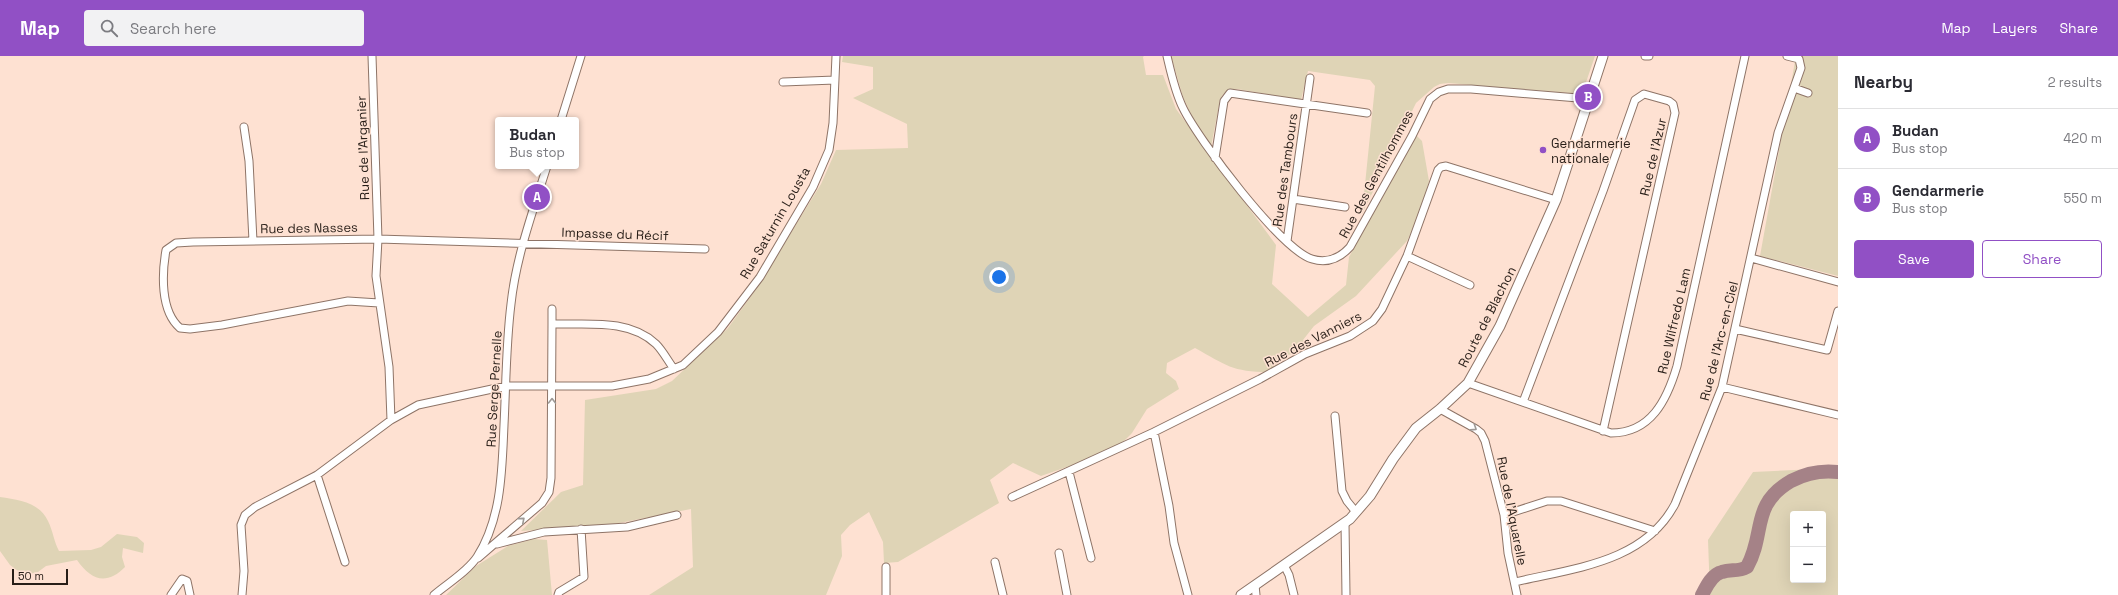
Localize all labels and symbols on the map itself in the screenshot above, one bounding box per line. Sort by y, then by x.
pin: B [1575,82,1601,112]
street label: Rue de l'Arganier [353,95,373,200]
street label: Rue des Gentilhommes [1335,107,1417,241]
street label: Rue des Tambours [1269,112,1301,228]
street label: Rue de l'Azur [1636,116,1670,198]
place label: Gendarmerie nationale [1551,135,1631,167]
marker: Gendarmerie nationale [1538,145,1548,155]
street label: Rue Saturnin Lousta [736,163,814,282]
pin: A [524,182,550,212]
street label: Rue des Nasses [260,219,358,237]
street label: Impasse du Récif [561,224,669,244]
street label: Route de Blachon [1454,264,1520,370]
street label: Rue Wilfredo Lam [1654,266,1694,376]
your location [989,267,1009,287]
street label: Rue de l'Arc-en-Ciel [1696,280,1742,402]
street label: Rue des Vanniers [1262,307,1365,371]
street label: Rue Serge Pernelle [482,330,506,448]
one-way arrow [548,398,556,404]
one-way arrow [1470,424,1477,431]
street label: Rue de l'Aquarelle [1493,455,1531,567]
one-way arrow [518,518,525,525]
scale bar [12,567,68,586]

